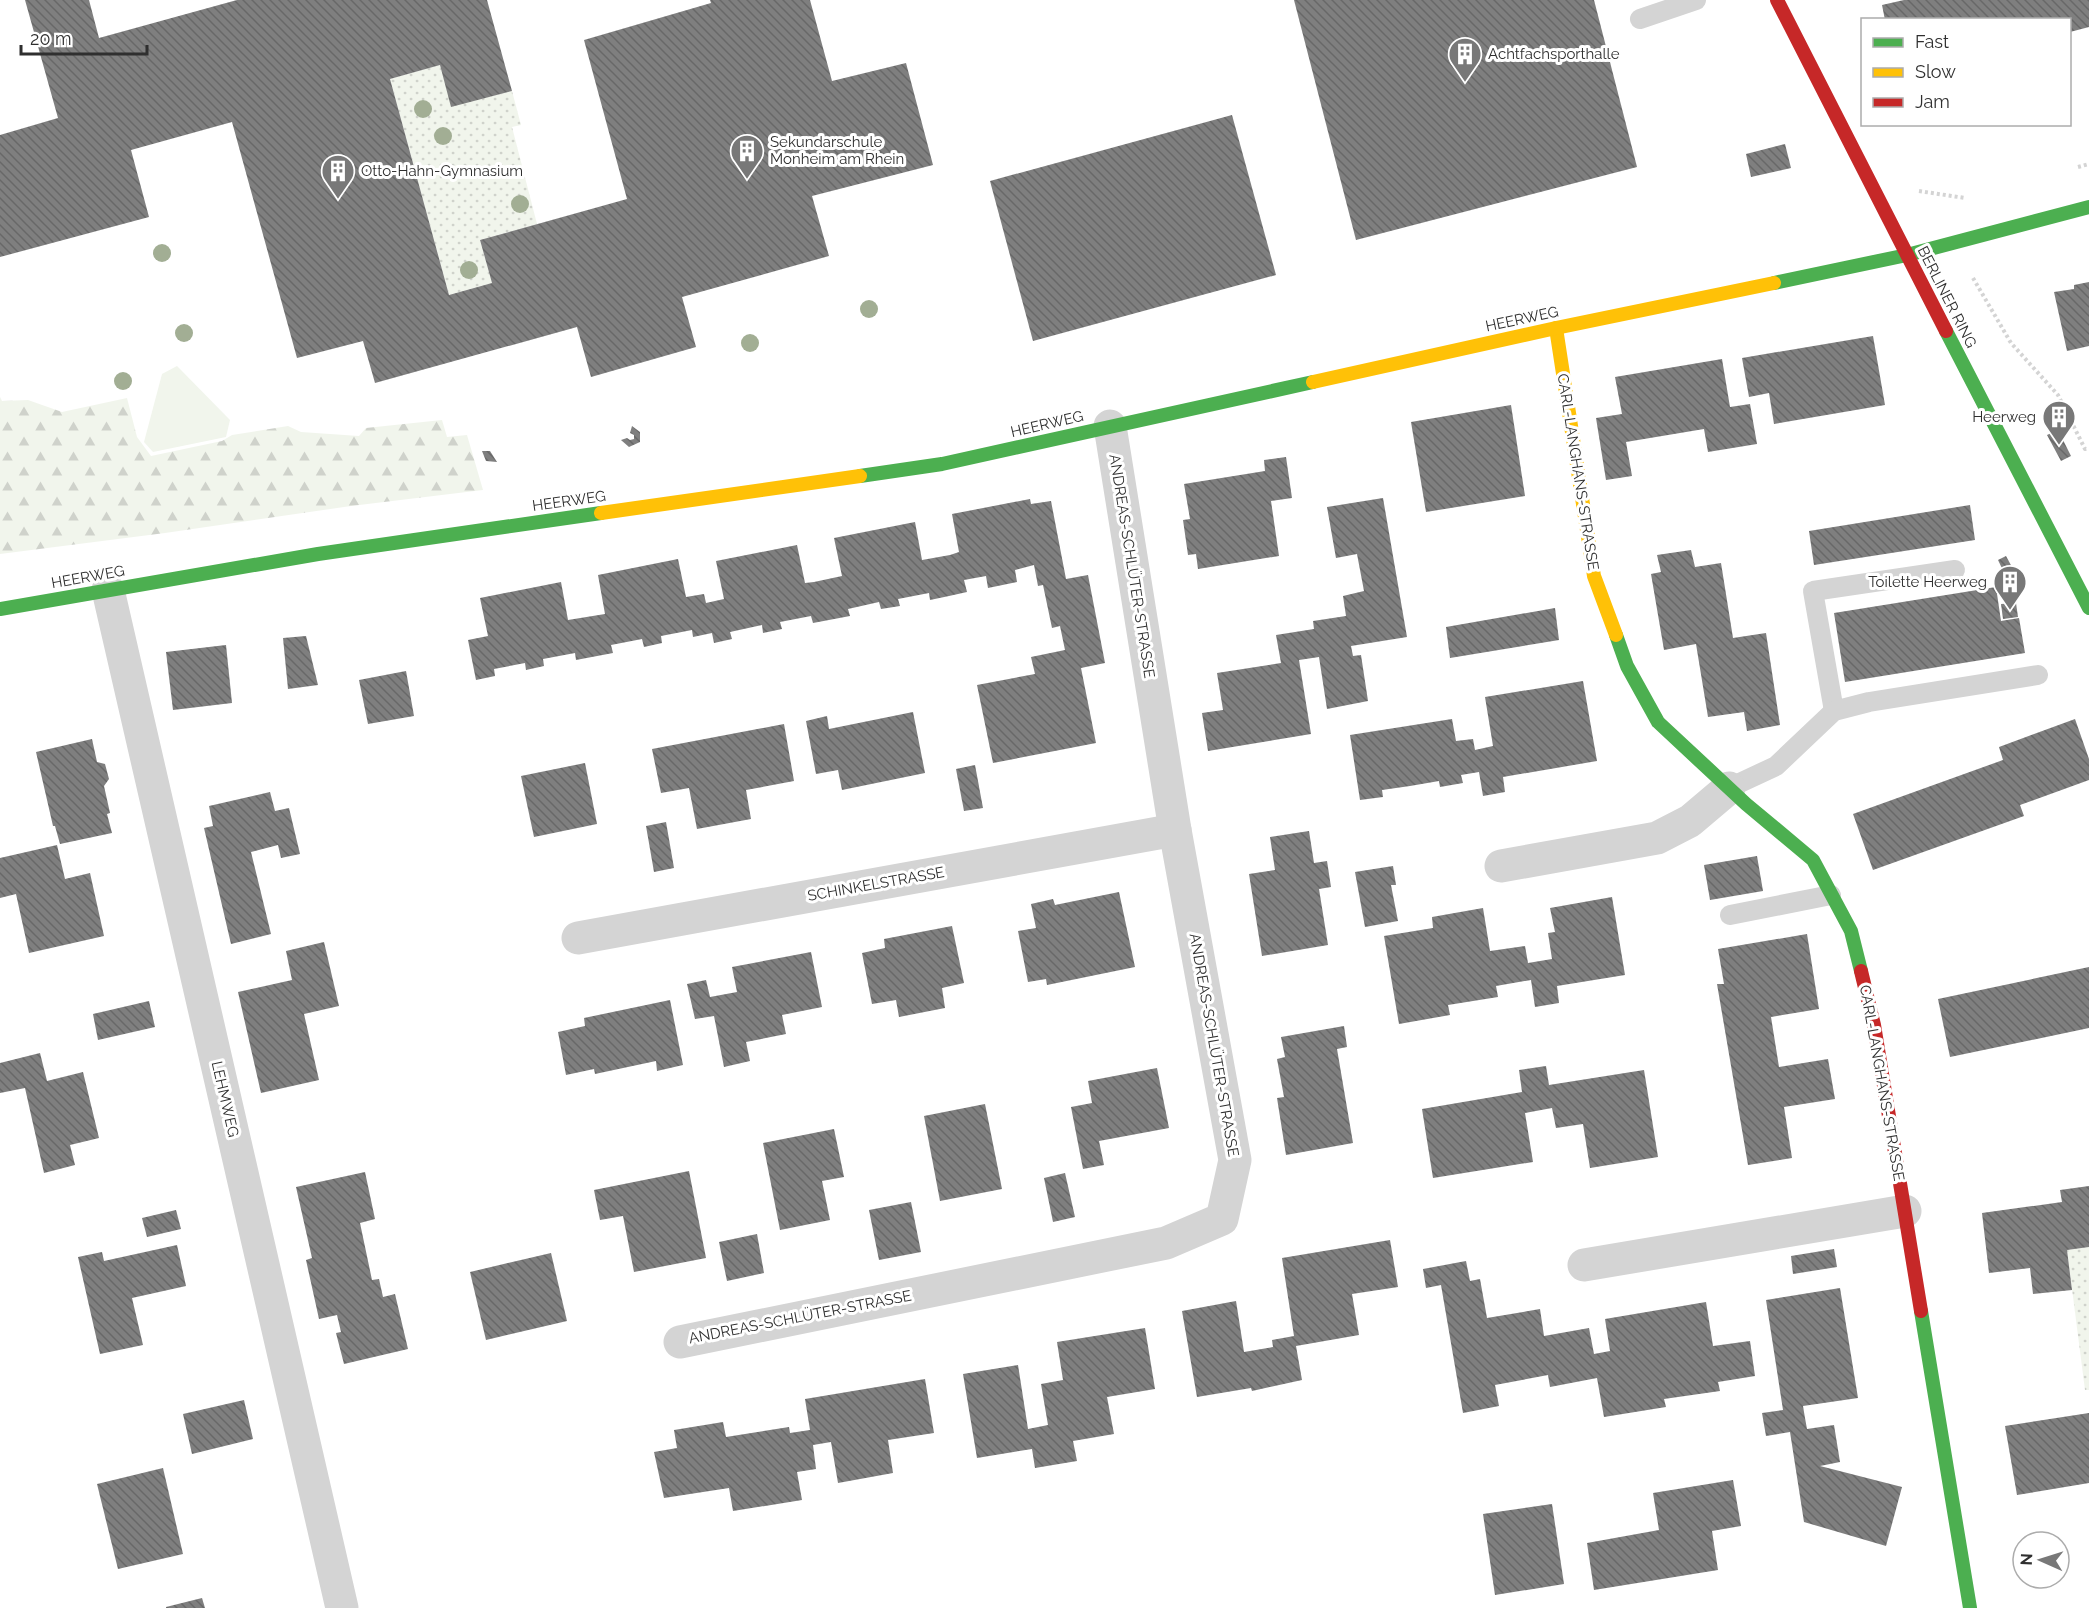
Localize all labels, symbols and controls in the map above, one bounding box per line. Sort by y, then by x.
scale bar [21,18,147,56]
legend [1861,18,2071,126]
text: 20 m [30,28,72,49]
text: Fast [1915,31,1949,52]
building icon: Achtfachsporthalle [1447,36,1483,83]
place label: Achtfachsporthalle [1488,45,1620,63]
text: Slow [1915,61,1956,82]
text: Jam [1915,91,1950,112]
building icon: Sekundarschule Monheim am Rhein [729,133,765,180]
place label: Sekundarschule Monheim am Rhein [770,133,904,168]
building icon: Otto-Hahn-Gymnasium [320,153,356,200]
place label: Otto-Hahn-Gymnasium [361,162,523,180]
street label: BERLINER RING [1914,243,1980,351]
street label: HEERWEG [1484,302,1560,336]
street label: CARL-LANGHANS-STRASSE [1554,372,1602,572]
building icon: Heerweg [2041,399,2077,446]
street label: HEERWEG [1009,407,1085,441]
place label: Heerweg [1972,408,2036,426]
street label: ANDREAS-SCHLÜTER-STRASSE [1105,453,1160,679]
street label: HEERWEG [531,487,607,515]
street label: HEERWEG [50,562,126,592]
building icon: Toilette Heerweg [1992,564,2028,611]
place label: Toilette Heerweg [1868,573,1987,591]
street label: SCHINKELSTRASSE [806,863,946,905]
street label: ANDREAS-SCHLÜTER-STRASSE [1185,932,1244,1158]
street label: CARL-LANGHANS-STRASSE [1856,984,1908,1182]
street label: LEHMWEG [208,1059,242,1139]
street label: ANDREAS-SCHLÜTER-STRASSE [687,1286,913,1347]
north arrow [2011,1530,2071,1590]
text: N [2017,1553,2036,1566]

